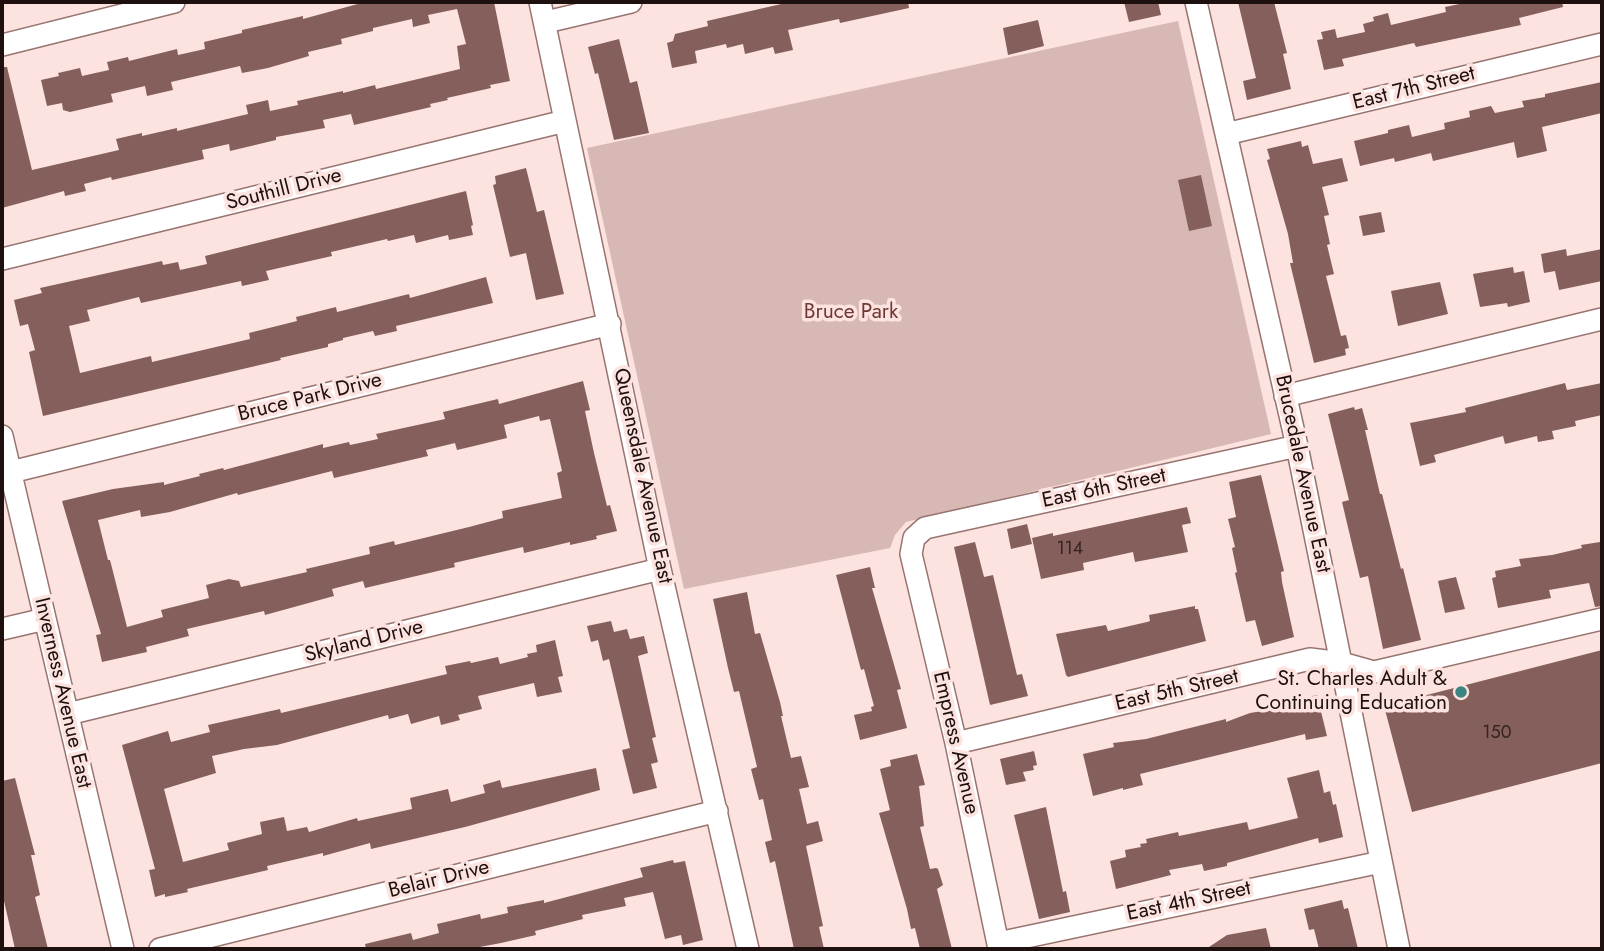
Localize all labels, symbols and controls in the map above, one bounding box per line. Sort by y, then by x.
street label: East 7th Street [1350,62,1478,116]
street label: Southill Drive [224,163,344,217]
park label: Bruce Park [804,300,898,326]
street label: Queensdale Avenue East [607,366,677,586]
street label: Bruce Park Drive [235,368,385,428]
street label: Brucedale Avenue East [1269,373,1335,575]
street label: East 6th Street [1040,464,1168,514]
house number: 114 [1057,539,1083,561]
street label: Inverness Avenue East [28,595,96,791]
street label: Skyland Drive [302,615,426,669]
street label: East 5th Street [1113,665,1241,717]
place label: St. Charles Adult & Continuing Education [1255,667,1447,717]
street label: Empress Avenue [926,669,984,817]
marker: St. Charles Adult & Continuing Education [1453,684,1469,700]
house number: 150 [1482,723,1512,745]
street label: Belair Drive [386,855,492,905]
street label: East 4th Street [1125,877,1253,927]

